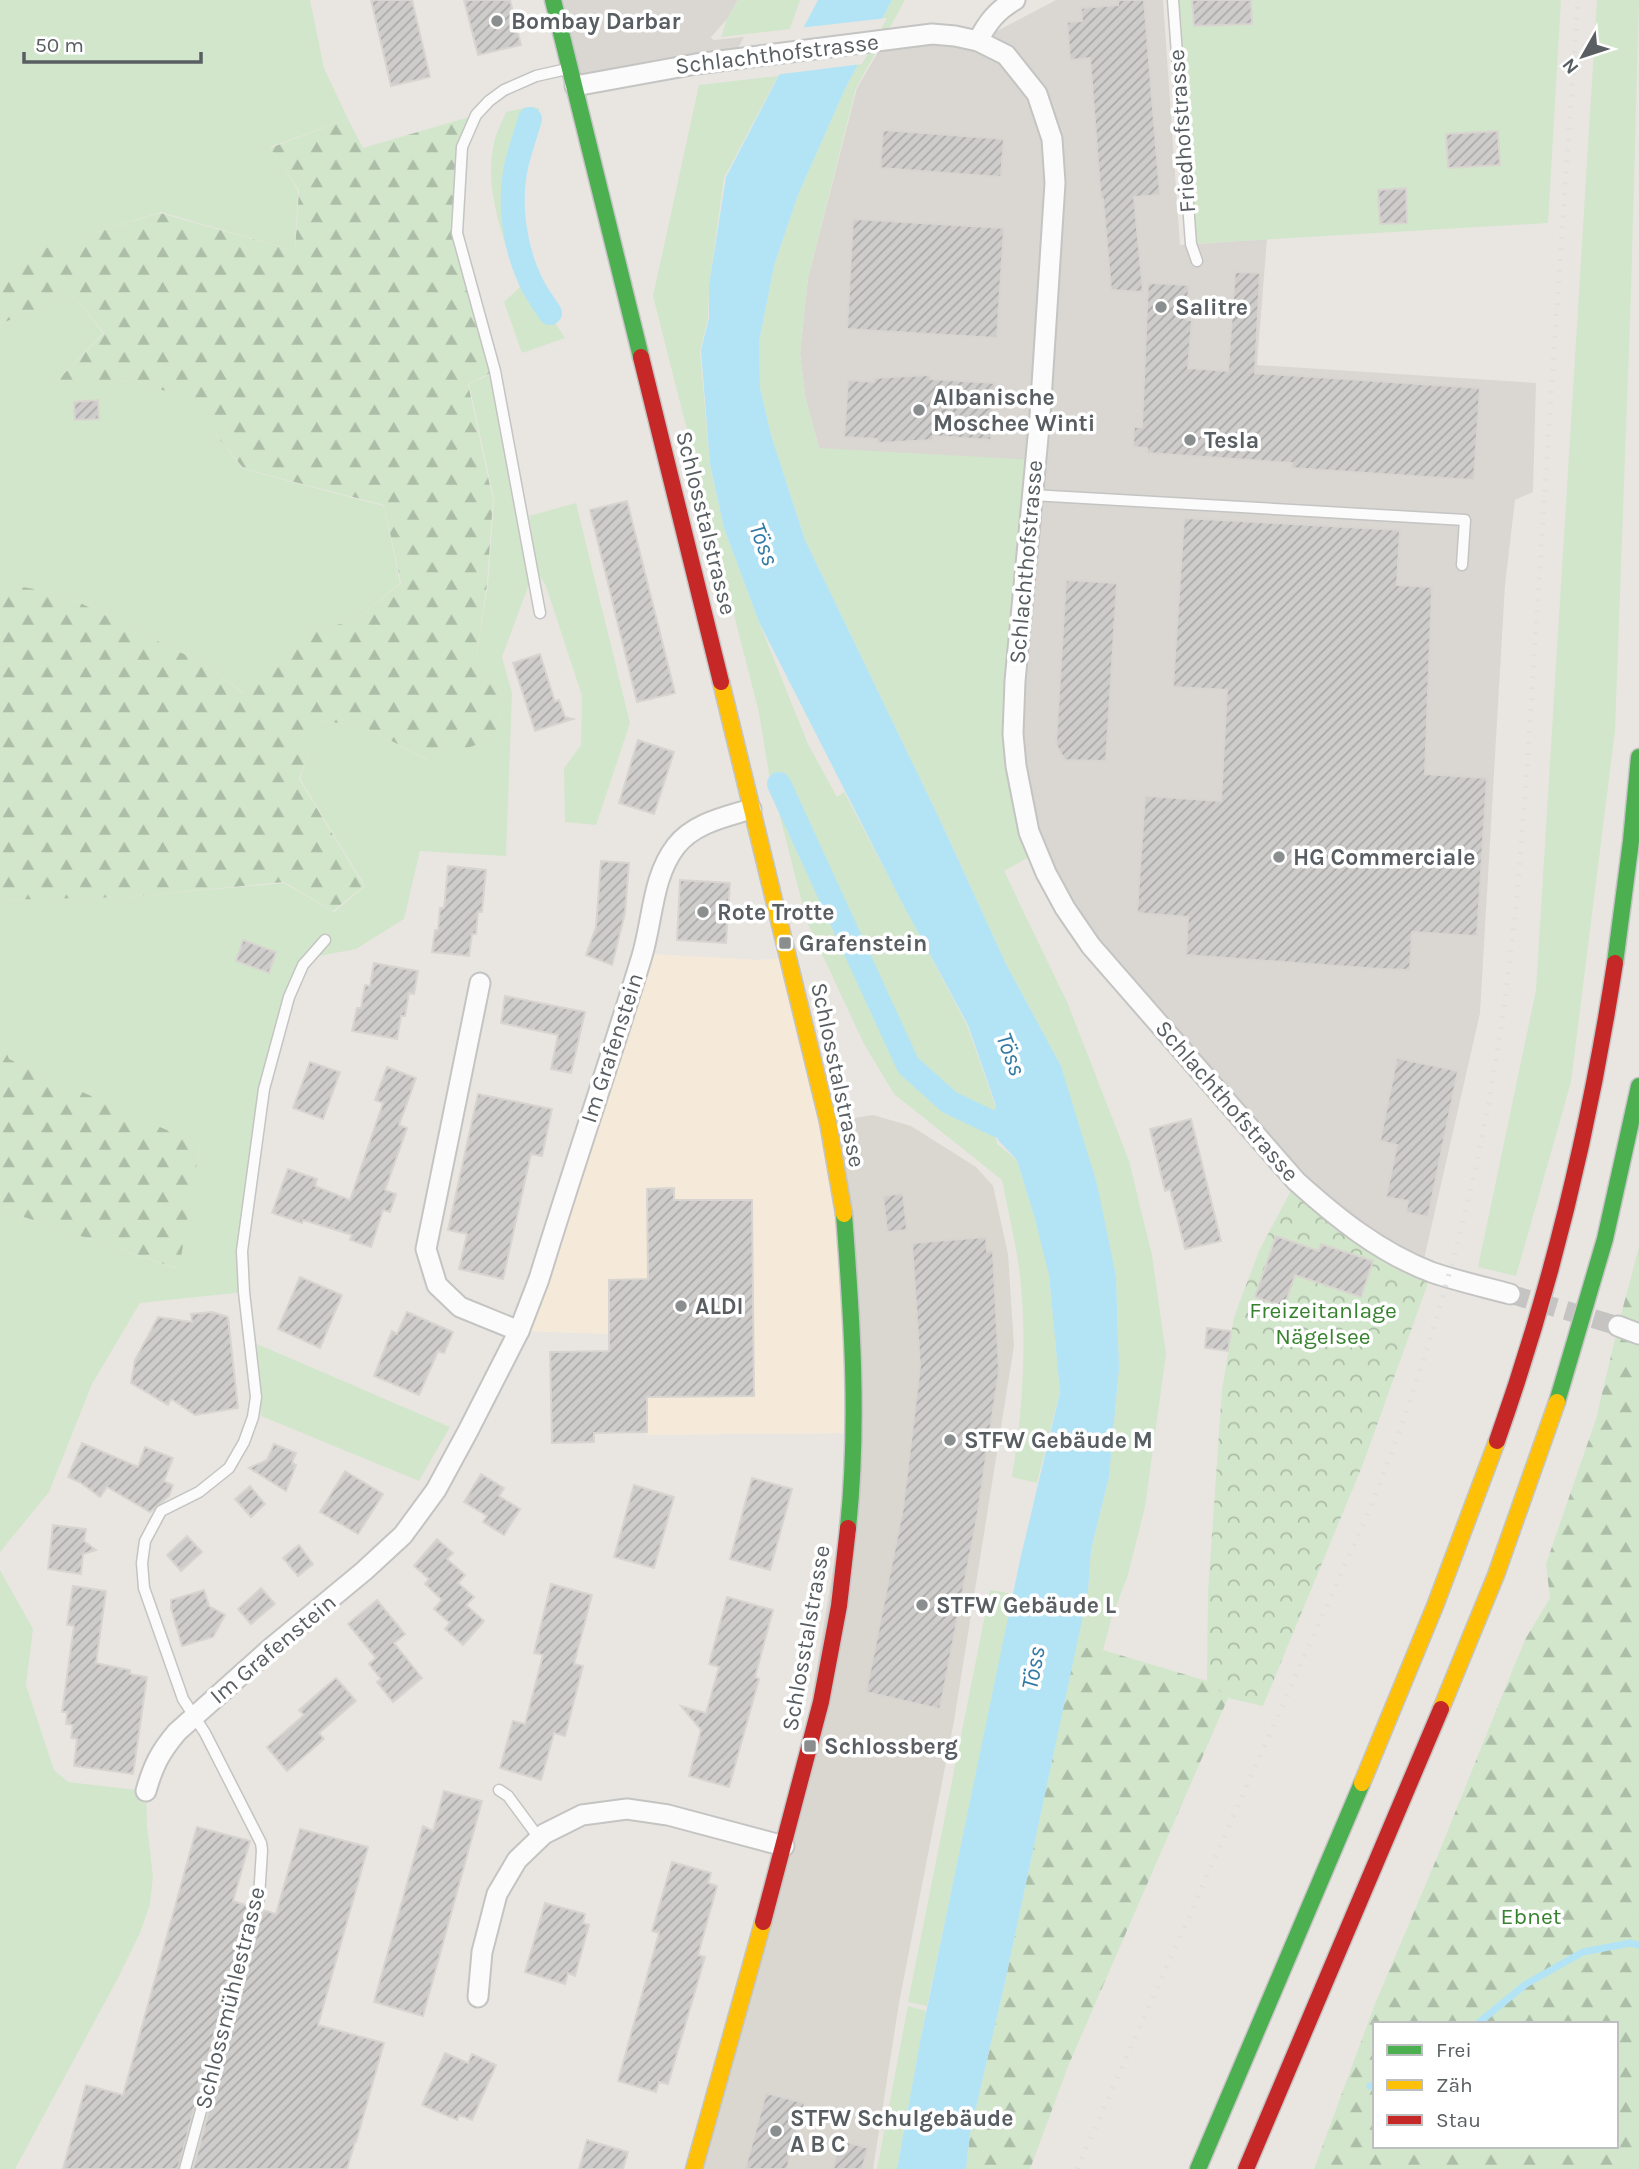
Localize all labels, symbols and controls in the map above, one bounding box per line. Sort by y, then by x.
place label: Bombay Darbar [511,8,681,35]
marker: Bombay Darbar [489,13,505,29]
scale bar [24,21,201,65]
north arrow [1548,21,1618,91]
street label: Schlachthofstrasse [674,28,880,80]
text: 50 m [35,33,84,57]
street label: Friedhofstrasse [1163,48,1201,214]
text: N [1558,54,1583,78]
place label: Salitre [1175,294,1248,321]
marker: Salitre [1153,299,1169,315]
place label: Albanische Moschee Winti [933,384,1095,437]
marker: Albanische Moschee Winti [911,402,927,418]
place label: Tesla [1204,427,1259,454]
street label: Schlosstalstrasse [670,428,742,618]
marker: Tesla [1182,432,1198,448]
street label: Schlachthofstrasse [1004,459,1048,665]
water label: Töss [743,519,785,569]
place label: HG Commerciale [1293,844,1475,871]
marker: HG Commerciale [1271,849,1287,865]
place label: Rote Trotte [717,899,835,926]
marker: Rote Trotte [695,904,711,920]
place label: Grafenstein [799,930,927,957]
marker: Grafenstein [777,935,793,951]
street label: Im Grafenstein [575,970,649,1126]
street label: Schlosstalstrasse [805,980,871,1170]
street label: Schlachthofstrasse [1150,1015,1304,1187]
water label: Töss [990,1029,1032,1079]
place label: ALDI [695,1293,744,1320]
park label: Freizeitanlage Nägelsee [1249,1297,1397,1350]
marker: ALDI [673,1298,689,1314]
place label: STFW Gebäude M [964,1427,1153,1454]
marker: STFW Gebäude M [942,1432,958,1448]
street label: Schlosstalstrasse [776,1543,836,1733]
street label: Im Grafenstein [205,1589,341,1709]
place label: STFW Gebäude L [936,1592,1116,1619]
marker: STFW Gebäude L [914,1597,930,1613]
water label: Töss [1015,1644,1051,1692]
place label: Schlossberg [824,1733,958,1760]
marker: Schlossberg [802,1738,818,1754]
street label: Schlossmühlestrasse [189,1884,271,2112]
park label: Ebnet [1501,1903,1562,1930]
legend [1373,2022,1618,2148]
text: Frei [1436,2038,1472,2062]
text: Zäh [1436,2073,1473,2097]
place label: STFW Schulgebäude A B C [790,2105,1013,2158]
text: Stau [1436,2108,1481,2132]
marker: STFW Schulgebäude A B C [768,2123,784,2139]

